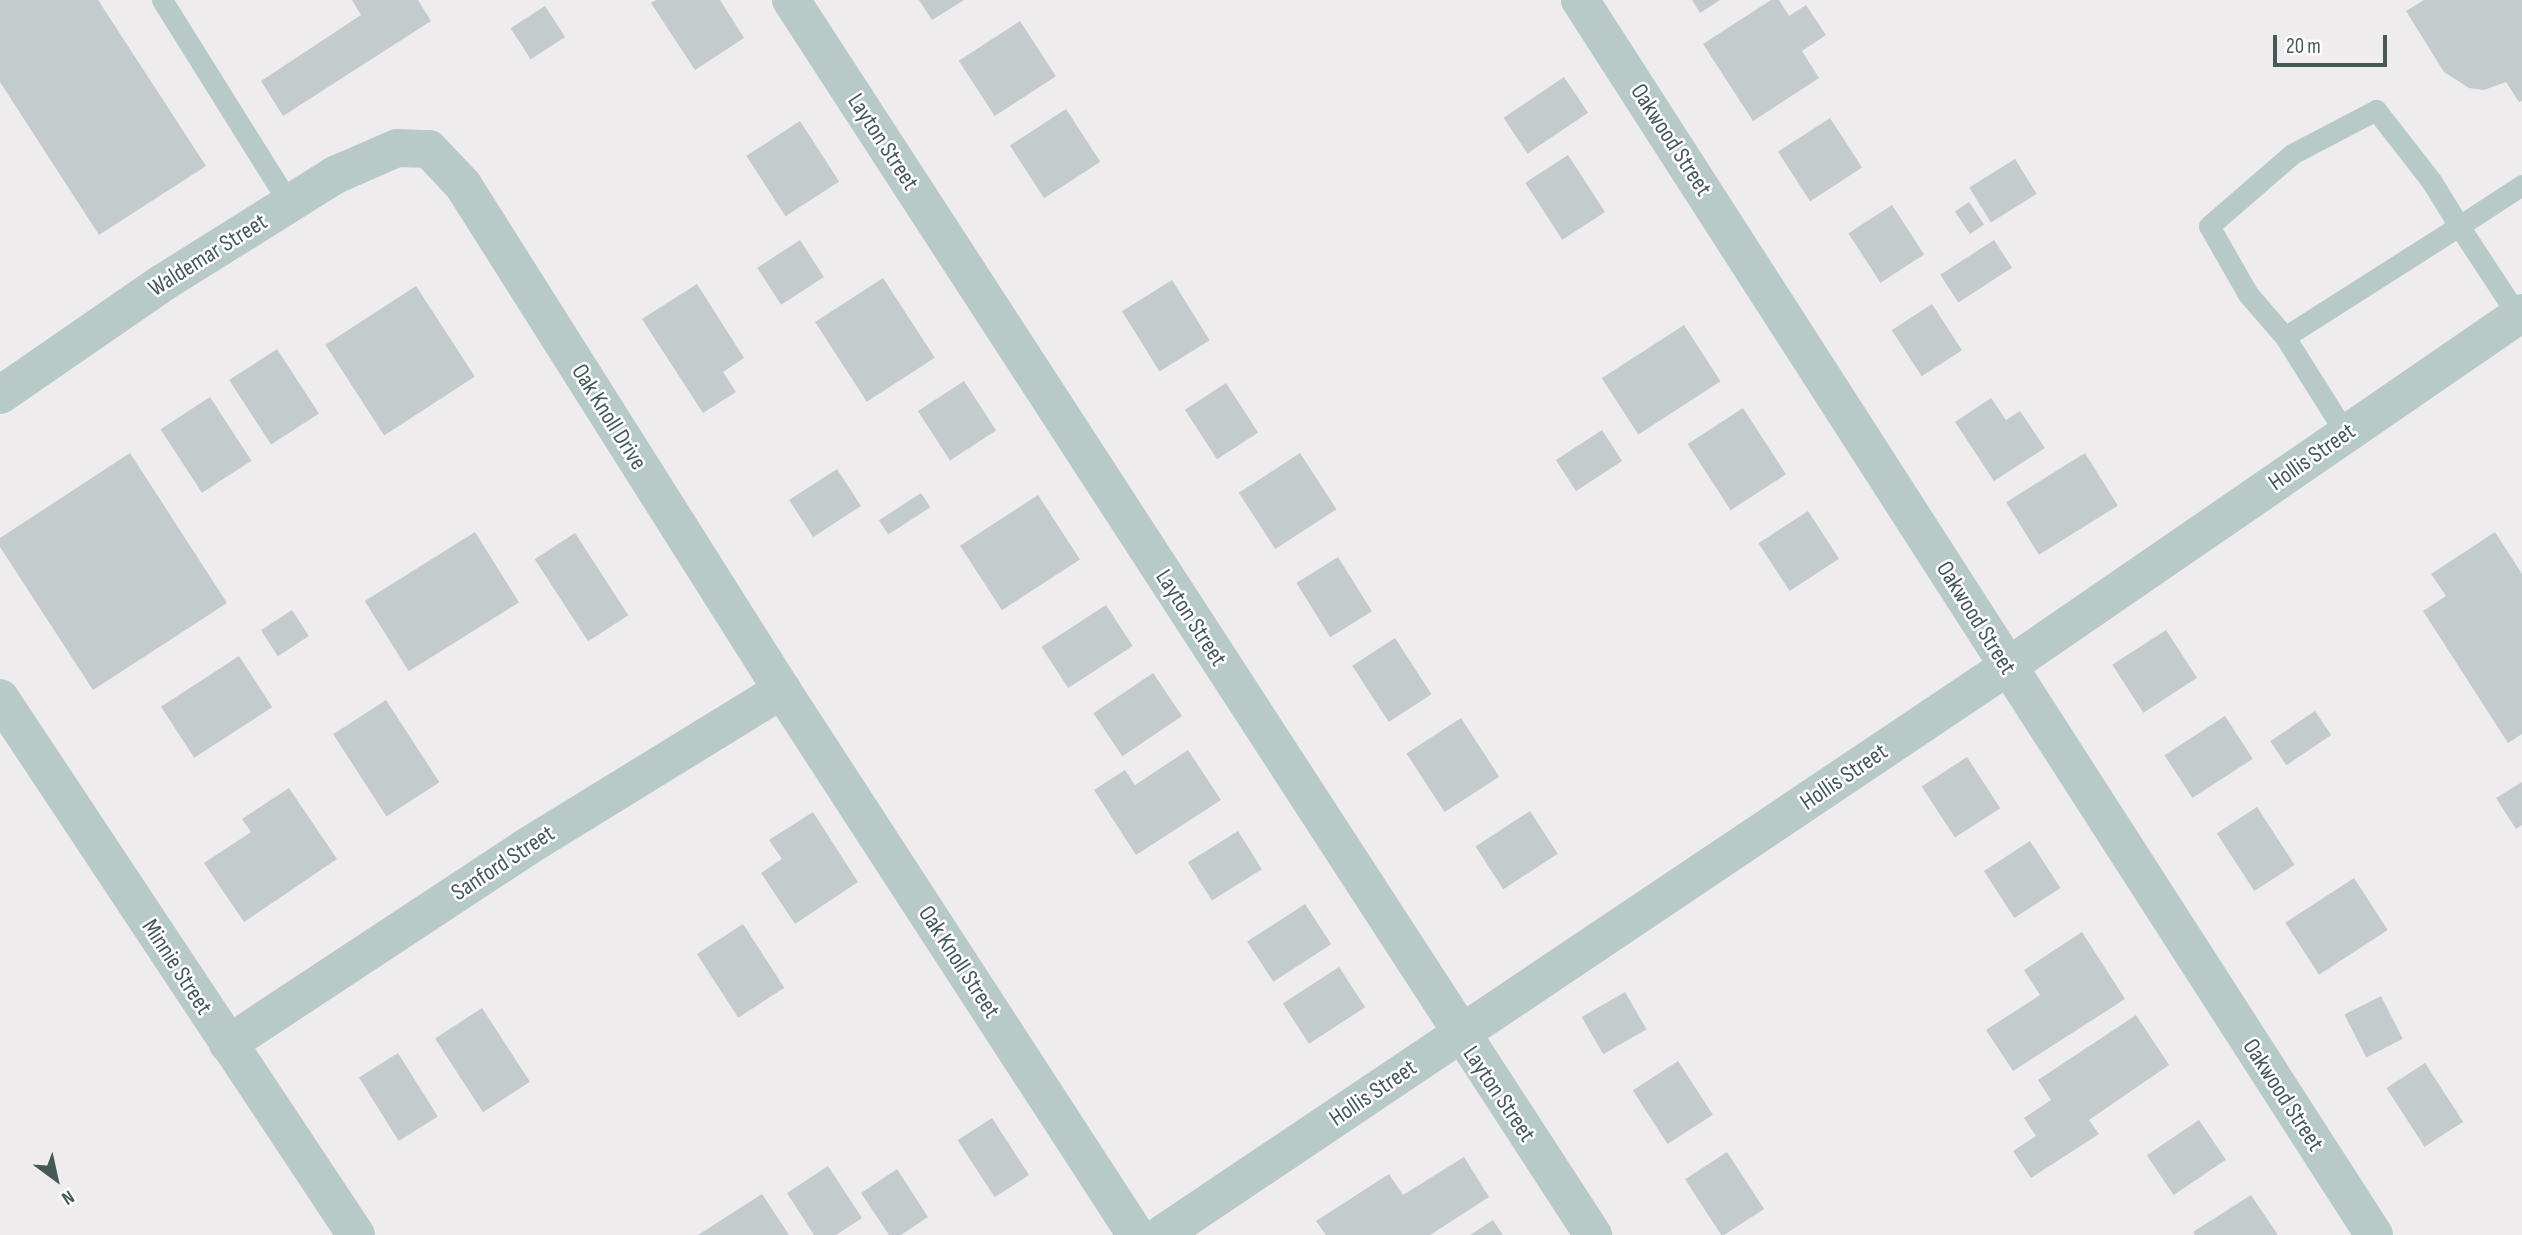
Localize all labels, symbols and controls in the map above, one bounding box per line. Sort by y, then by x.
scale bar [2277,21,2391,65]
text: 20 m [2286,34,2321,59]
street label: Oakwood Street [1624,79,1718,201]
street label: Layton Street [841,88,925,196]
street label: Waldemar Street [143,207,273,303]
street label: Oak Knoll Drive [565,359,653,475]
street label: Hollis Street [2263,417,2361,497]
street label: Oakwood Street [1930,556,2022,680]
street label: Layton Street [1149,564,1233,672]
street label: Hollis Street [1795,737,1893,817]
street label: Sanford Street [446,819,560,907]
street label: Oak Knoll Street [912,900,1006,1024]
street label: Minnie Street [136,914,218,1020]
street label: Oakwood Street [2236,1034,2330,1156]
street label: Layton Street [1457,1041,1541,1147]
street label: Hollis Street [1324,1053,1422,1133]
north arrow [21,1144,91,1214]
text: N [57,1185,78,1209]

